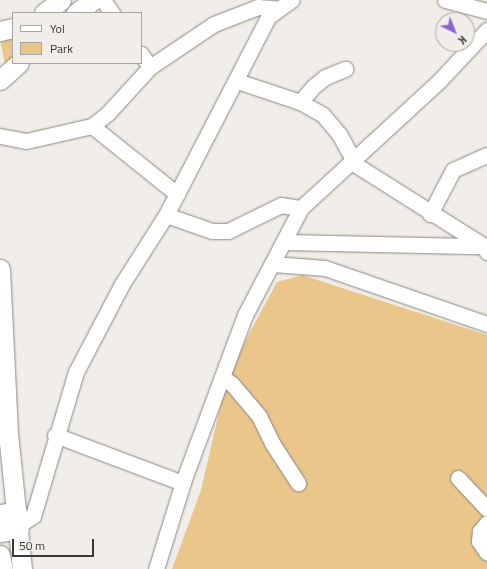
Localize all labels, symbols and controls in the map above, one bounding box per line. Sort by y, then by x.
legend [12,12,142,64]
north arrow [435,12,475,52]
text: Yol [50,19,65,38]
text: K [455,32,470,48]
text: Park [50,39,73,58]
scale bar [14,531,96,557]
text: 50 m [19,536,45,555]

